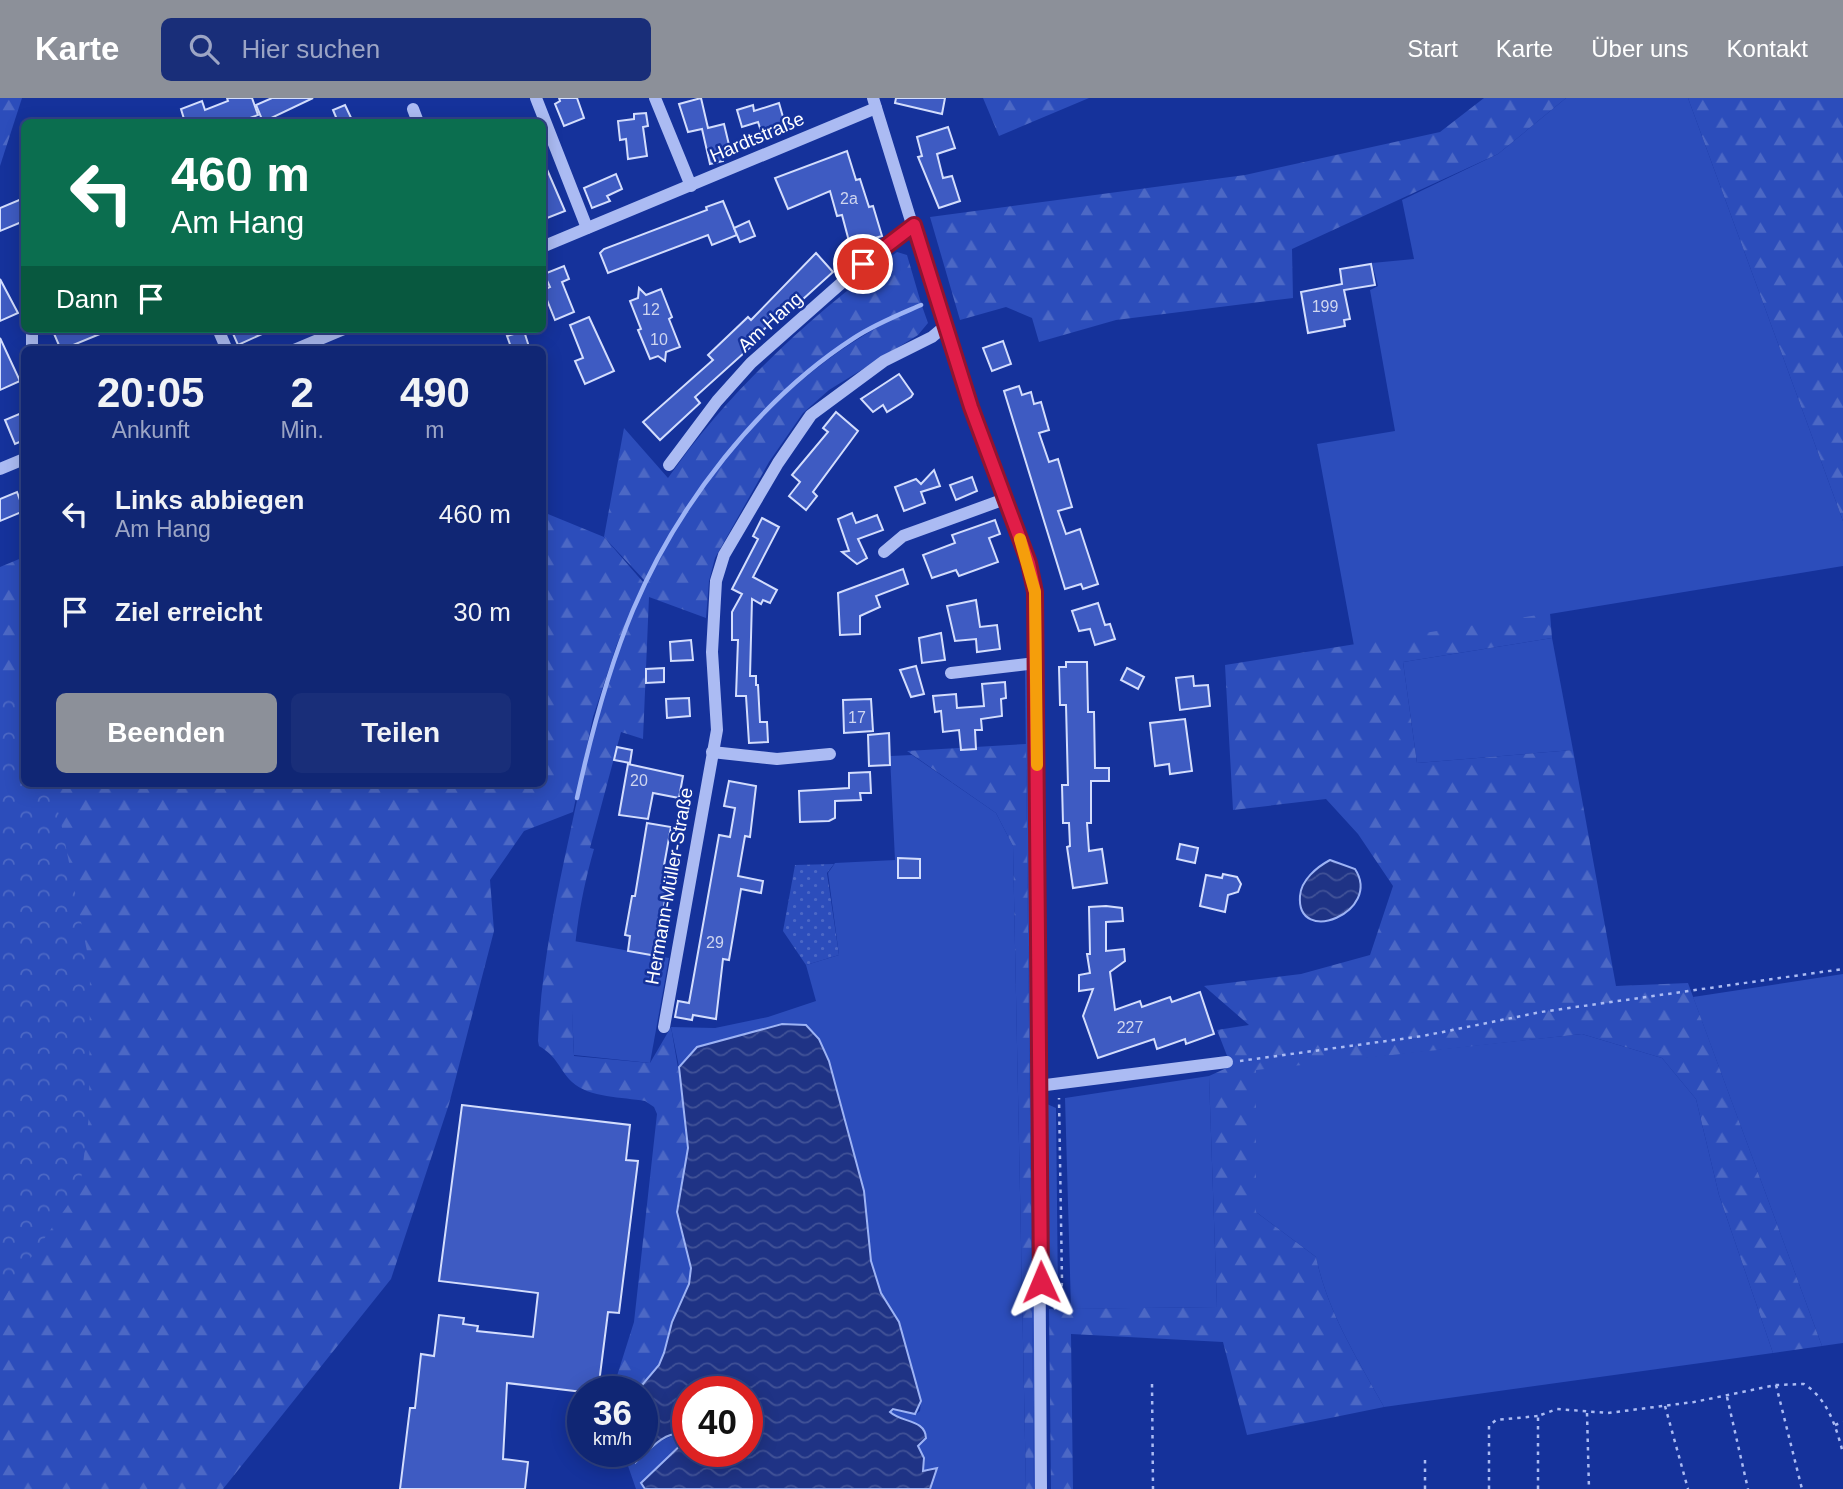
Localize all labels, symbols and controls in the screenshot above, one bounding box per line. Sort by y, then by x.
search box [161,18,651,81]
text: Karte [35,30,119,67]
icon: search [185,30,223,68]
text: Hier suchen [241,34,380,64]
text: Start [1407,35,1458,62]
text: Karte [1496,35,1553,62]
text: Über uns [1591,35,1689,62]
text: Kontakt [1727,35,1808,62]
street label: Hardtstraße [707,108,807,166]
icon: left [56,147,147,238]
text: 460 m [171,147,310,201]
house number: 2a [840,190,858,207]
text: Am Hang [171,204,304,240]
pin [833,234,893,294]
icon: arrive [844,245,882,283]
icon: arrive [132,280,170,318]
text: Dann [56,284,118,314]
street label: Am Hang [734,288,806,356]
house number: 199 [1312,298,1338,315]
house number: 12 [642,301,660,318]
house number: 10 [650,331,668,348]
text: 20:05 [97,369,204,416]
text: 2 [290,369,314,416]
text: 490 [400,369,470,416]
text: Ankunft [112,417,190,443]
text: Min. [280,417,324,443]
text: m [425,417,445,443]
text: Links abbiegen [115,485,304,515]
icon: left [56,495,94,533]
text: 460 m [439,499,511,529]
text: Am Hang [115,516,211,542]
icon: arrive [56,593,94,631]
text: Ziel erreicht [115,597,262,627]
text: 30 m [453,597,511,627]
button: Beenden [56,693,277,773]
button: Teilen [291,693,511,773]
house number: 17 [848,709,866,726]
house number: 20 [630,772,648,789]
street label: Hermann-Müller-Straße [641,786,697,986]
house number: 29 [706,934,724,951]
house number: 227 [1117,1019,1143,1036]
position arrow [1004,1245,1078,1319]
speed limit sign: 40 [672,1376,763,1467]
text: 36 [593,1393,632,1432]
text: km/h [593,1429,632,1449]

